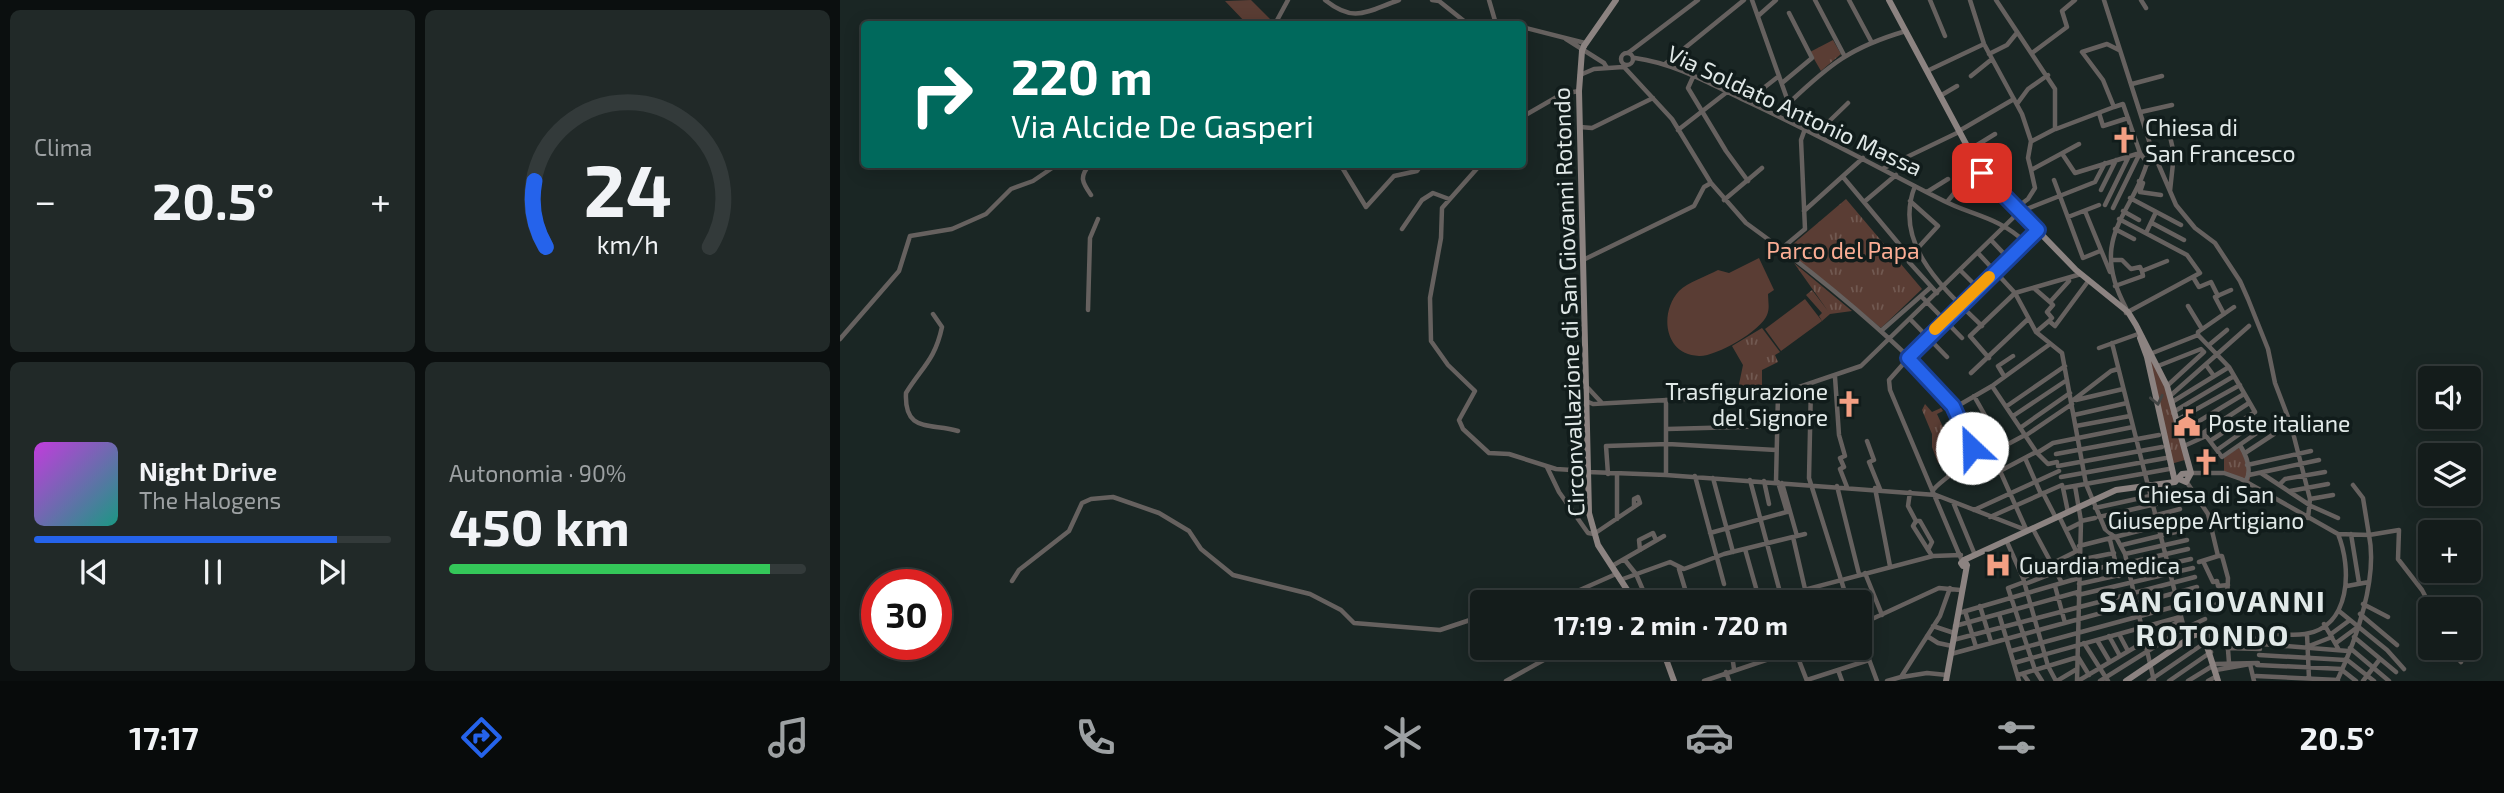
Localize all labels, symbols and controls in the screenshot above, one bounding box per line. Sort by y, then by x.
street label: Via Soldato Antonio Massa [1663,39,1927,181]
text: 220 m [1011,46,1153,105]
icon: right [896,49,987,140]
street label: Circonvallazione di San Giovanni Rotondo [1547,87,1589,517]
text: Via Alcide De Gasperi [1011,106,1314,144]
place label: Chiesa di San Francesco [2145,113,2295,167]
church icon: Chiesa di San Francesco [2109,125,2139,155]
text: Clima [34,133,92,161]
pin [1952,143,2012,203]
text: 24 [583,144,672,232]
icon: arrive [1963,154,2001,192]
text: 20.5° [152,168,274,230]
text: − [34,177,56,223]
text: + [370,177,391,223]
text: km/h [596,229,659,259]
park label: Parco del Papa [1766,236,1920,264]
map controls [2418,366,2481,660]
button: sound [2418,366,2481,429]
place label: Trasfigurazione del Signore [1665,377,1828,431]
church icon: Trasfigurazione del Signore [1834,389,1864,419]
one-way arrow [2148,394,2163,406]
public building icon: Poste italiane [2172,408,2202,438]
place label: Poste italiane [2208,409,2350,437]
position arrow [1935,411,2009,485]
button: layers [2418,443,2481,506]
church icon: Chiesa di San Giuseppe Artigiano [2191,447,2221,477]
text: Night Drive [139,455,277,486]
text: Autonomia · 90% [449,459,626,487]
place label: Chiesa di San Giuseppe Artigiano [2108,480,2304,534]
text: The Halogens [139,486,281,514]
text: 450 km [449,494,630,556]
button: + [2418,520,2481,583]
hospital icon: Guardia medica [1983,550,2013,580]
place label: Guardia medica [2019,551,2180,579]
icon: previous [75,553,113,591]
icon: pause [194,553,232,591]
icon: next [313,553,351,591]
speed limit sign: 30 [861,569,952,660]
district label: SAN GIOVANNI ROTONDO [2099,582,2327,652]
button: − [2418,597,2481,660]
text: 17:19 · 2 min · 720 m [1554,609,1788,640]
icon: directions [457,713,506,762]
icon: music [764,713,813,762]
icon: phone [1071,713,1120,762]
icon: climate [1378,713,1427,762]
icon: car [1685,713,1734,762]
icon: filters [1992,713,2041,762]
text: 17:17 [129,718,199,756]
text: 20.5° [2300,718,2375,756]

